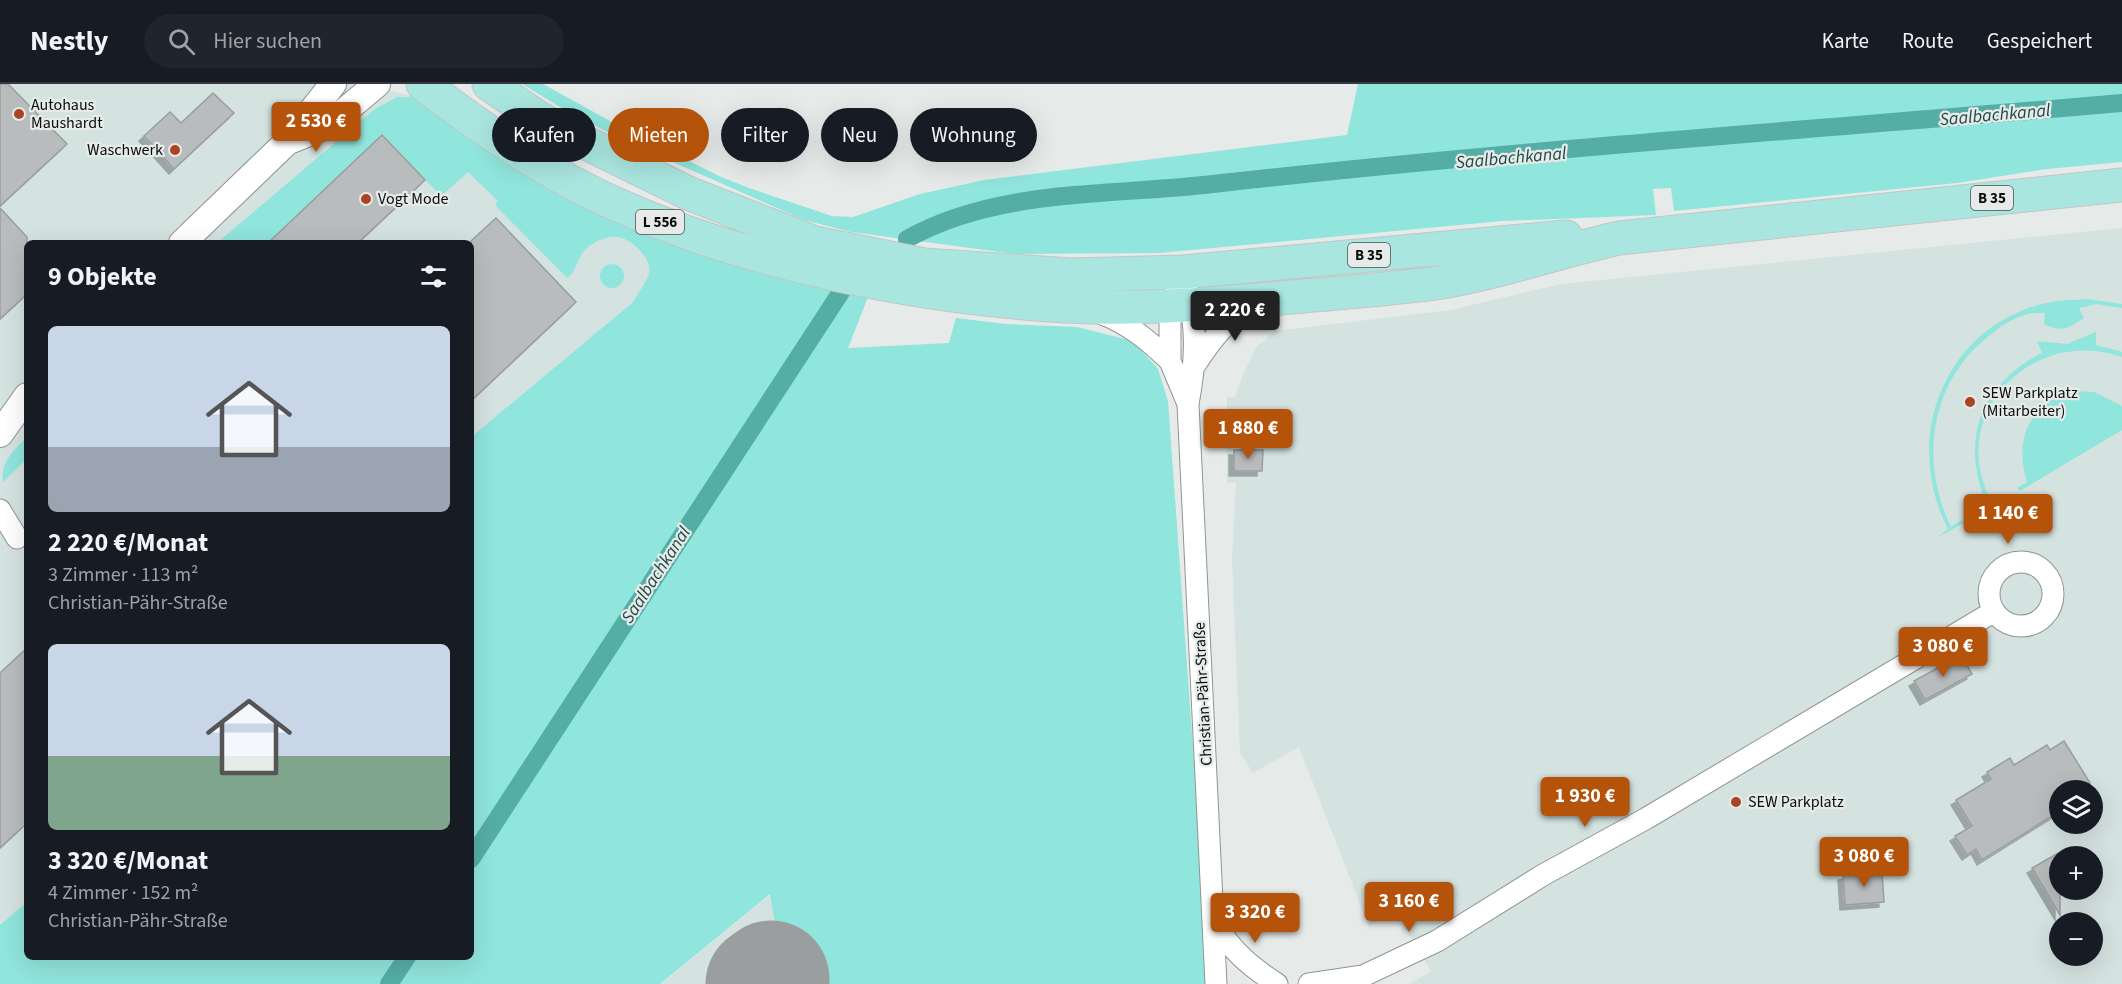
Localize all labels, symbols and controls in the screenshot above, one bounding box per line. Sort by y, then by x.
search box [144,14,564,68]
text: Nestly [30,21,108,61]
icon: search [165,25,198,58]
text: Hier suchen [213,25,322,57]
text: Karte [1822,26,1869,56]
text: Route [1902,26,1954,56]
text: Gespeichert [1987,26,2092,56]
place label: Autohaus Maushardt [31,94,103,134]
water label: Saalbachkanal [1939,98,2052,132]
pin: 2 530 € [261,102,371,153]
marker: Autohaus Maushardt [12,107,26,121]
text: 2 530 € [286,107,346,135]
chip: Kaufen [492,108,596,162]
chip: Mieten [608,108,709,162]
chip: Filter [721,108,809,162]
chip: Neu [821,108,898,162]
chip: Wohnung [910,108,1037,162]
place label: Waschwerk [87,139,163,161]
water label: Saalbachkanal [1455,141,1568,175]
marker: Waschwerk [168,143,182,157]
road number: B 35 [1971,186,2013,210]
place label: Vogt Mode [378,188,449,210]
marker: Vogt Mode [359,192,373,206]
road number: L 556 [636,210,684,234]
road number: B 35 [1348,243,1390,267]
text: 9 Objekte [48,258,157,295]
icon: filters [417,260,450,293]
pin: 2 220 € [1180,291,1290,342]
text: 2 220 € [1205,296,1265,324]
icon: home [195,365,303,473]
place label: SEW Parkplatz (Mitarbeiter) [1982,382,2078,422]
marker: SEW Parkplatz (Mitarbeiter) [1963,395,1977,409]
pin: 1 880 € [1193,409,1303,460]
text: 1 880 € [1218,414,1278,442]
pin: 1 140 € [1953,494,2063,545]
text: 1 140 € [1978,499,2038,527]
water label: Saalbachkanal [615,521,697,628]
text: 2 220 €/Monat [48,524,208,561]
text: 3 Zimmer · 113 m² [48,561,198,589]
text: Christian-Pähr-Straße [48,589,228,617]
street label: Christian-Pähr-Straße [1188,622,1218,766]
pin: 3 080 € [1888,627,1998,678]
text: 3 080 € [1913,632,1973,660]
icon: home [195,683,303,791]
pin: 1 930 € [1530,777,1640,828]
map controls [2049,780,2103,966]
button: layers [2049,780,2103,834]
text: 1 930 € [1555,782,1615,810]
place label: SEW Parkplatz [1748,791,1844,813]
marker: SEW Parkplatz [1729,795,1743,809]
pin: 3 080 € [1809,837,1919,888]
text: 3 320 €/Monat [48,842,208,879]
text: 3 080 € [1834,842,1894,870]
button: + [2049,846,2103,900]
text: 4 Zimmer · 152 m² [48,879,198,907]
pin: 3 160 € [1354,882,1464,933]
text: 3 160 € [1379,887,1439,915]
pin: 3 320 € [1200,893,1310,944]
text: 3 320 € [1225,898,1285,926]
text: Christian-Pähr-Straße [48,907,228,935]
button: − [2049,912,2103,966]

